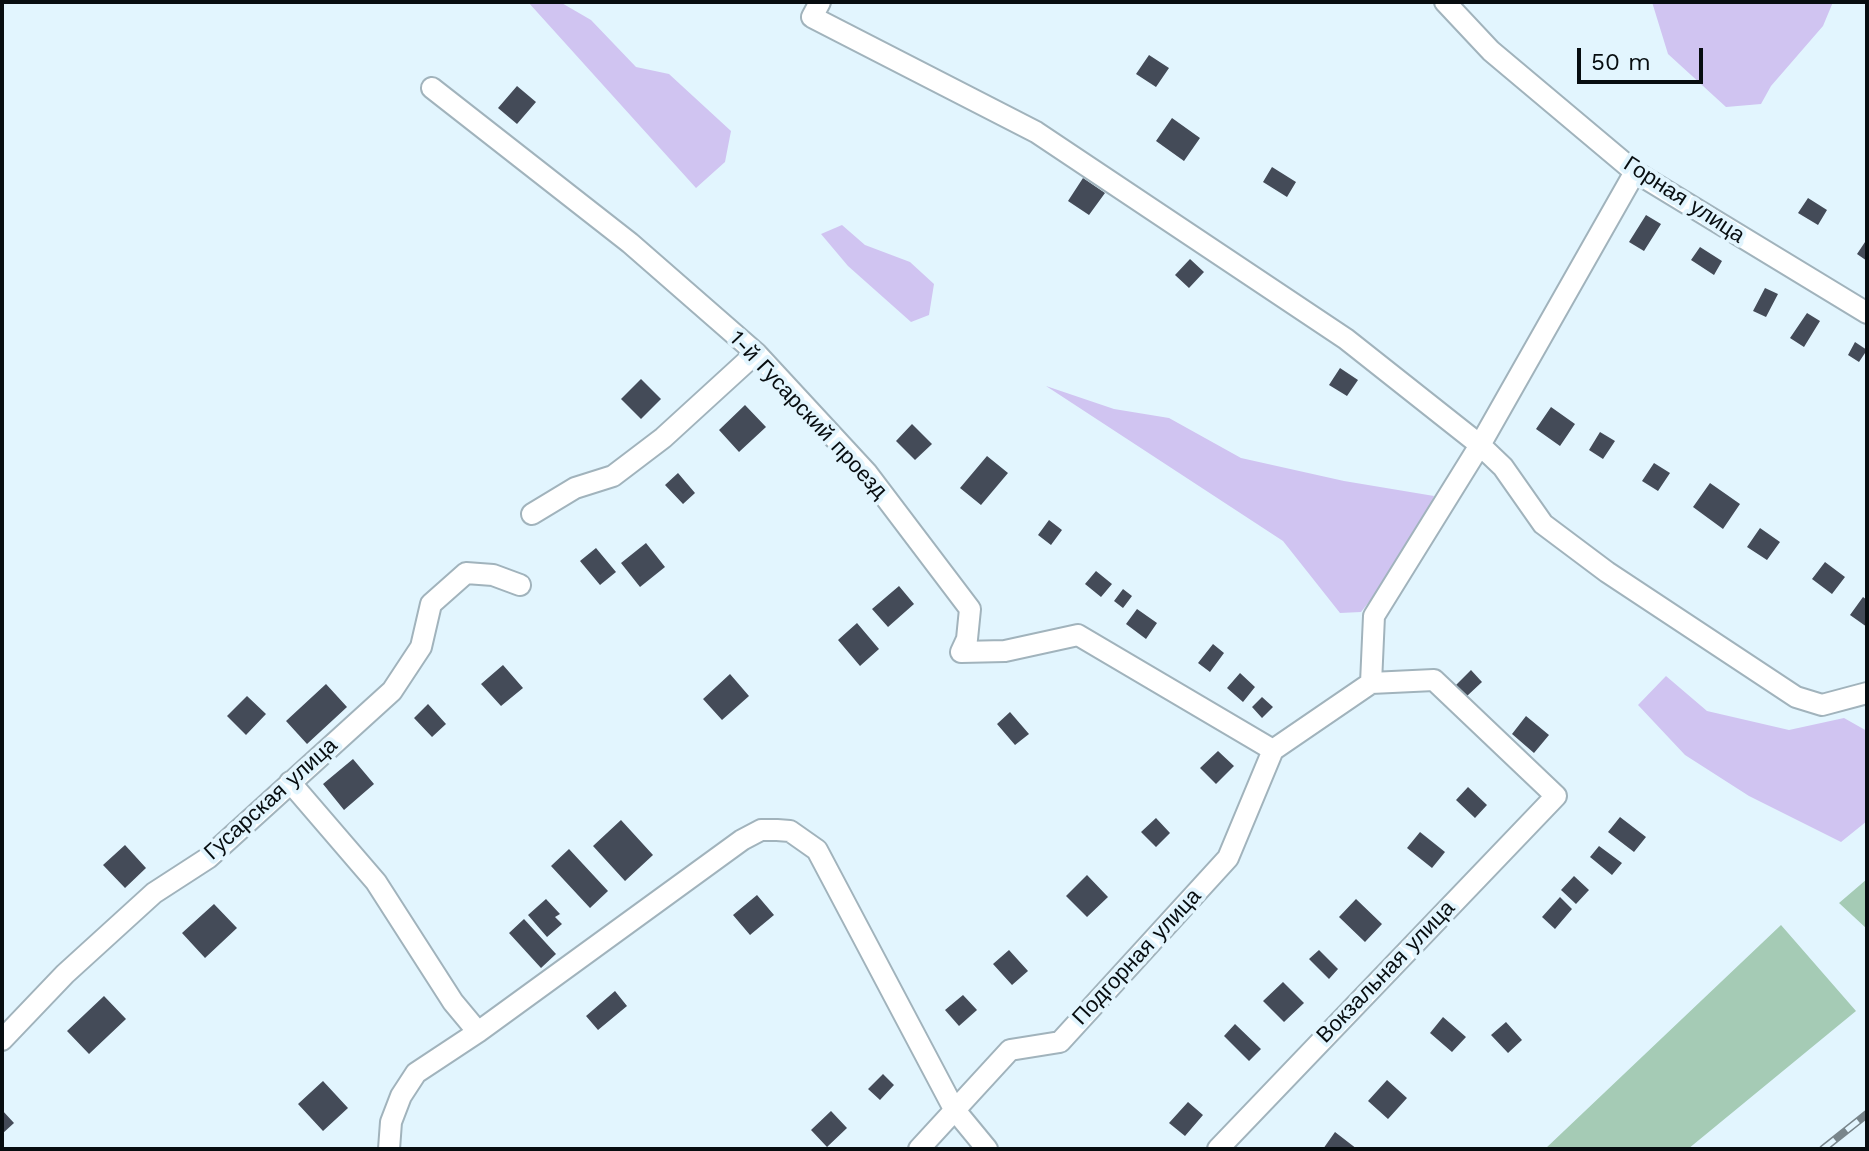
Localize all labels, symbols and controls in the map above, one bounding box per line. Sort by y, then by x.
scale bar [1581,32,1707,82]
text: 50 m [1591,48,1651,76]
street label: Горная улица [1618,151,1750,249]
street label: 1-й Гусарский проезд [723,326,893,504]
street label: Гусарская улица [199,732,343,866]
street label: Подгорная улица [1067,883,1207,1031]
street label: Вокзальная улица [1311,895,1461,1049]

